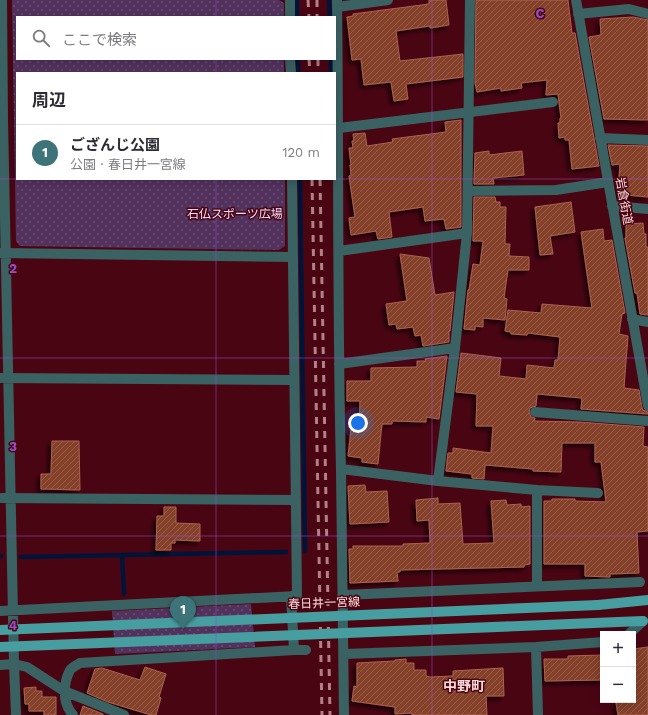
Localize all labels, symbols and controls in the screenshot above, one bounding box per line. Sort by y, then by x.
text: C [536,6,545,21]
search box [16,16,336,60]
icon: search [30,27,52,49]
text: ここで検索 [62,31,137,49]
text: 周辺 [32,90,66,110]
text: ござんじ公園 [70,136,160,154]
text: 1 [42,145,48,160]
text: 120 m [282,145,320,160]
text: 公園 · 春日井一宮線 [70,157,186,172]
street label: 岩倉街道 [613,176,635,226]
park label: 石仏スポーツ広場 [187,207,283,221]
text: 2 [9,261,17,276]
your location [348,413,368,433]
text: 3 [9,439,17,454]
street label: 春日井一宮線 [288,595,360,611]
pin: 1 [170,596,196,629]
text: 4 [9,618,18,633]
map controls [600,631,636,703]
button: + [600,631,636,667]
button: − [600,667,636,703]
district label: 中野町 [443,678,485,694]

